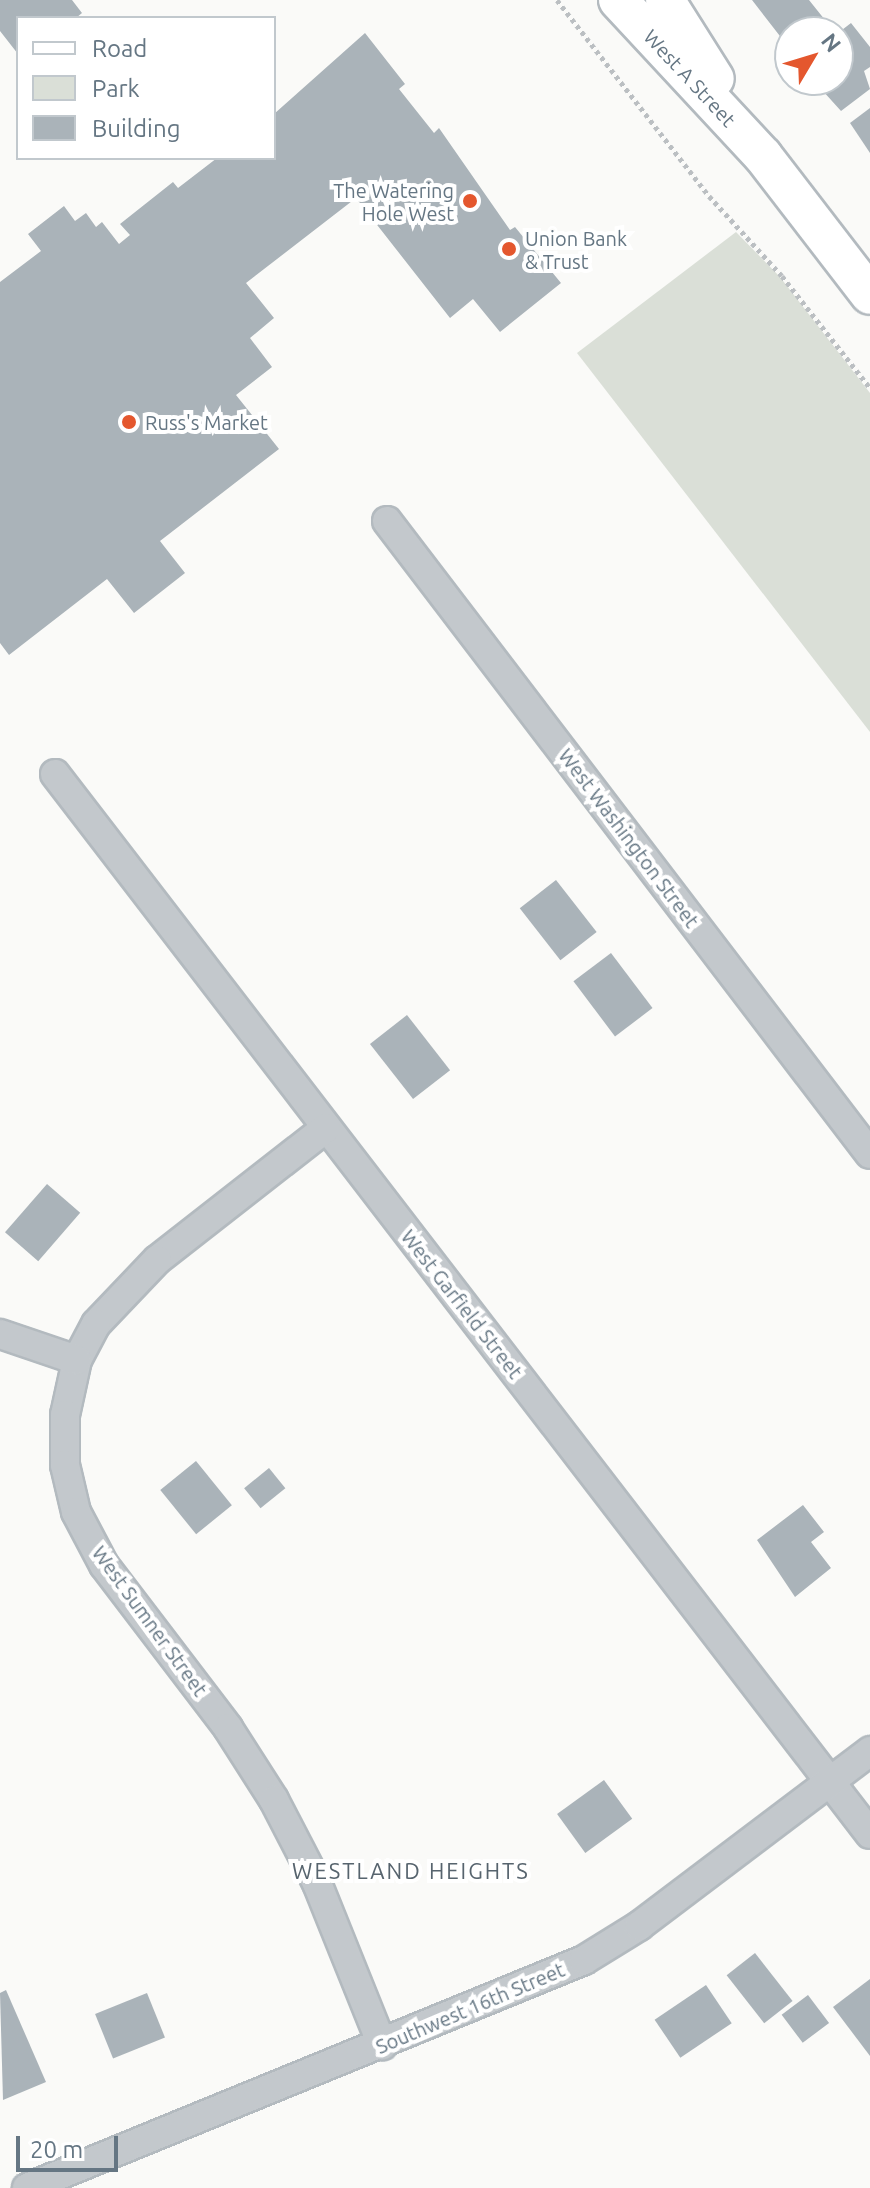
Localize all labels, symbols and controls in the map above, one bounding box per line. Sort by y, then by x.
legend [16,16,276,160]
north arrow [774,16,854,96]
street label: West A Street [639,25,741,131]
text: N [817,28,847,56]
text: Road [92,35,147,62]
text: Park [92,75,140,102]
text: Building [92,115,180,142]
place label: The Watering Hole West [333,178,454,225]
marker: The Watering Hole West [461,192,479,210]
place label: Union Bank & Trust [525,226,627,273]
marker: Union Bank & Trust [500,240,518,258]
place label: Russ's Market [145,410,268,434]
marker: Russ's Market [120,413,138,431]
street label: West Washington Street [554,744,704,932]
street label: West Garfield Street [396,1225,528,1383]
street label: West Sumner Street [87,1541,213,1701]
district label: WESTLAND HEIGHTS [292,1858,530,1884]
street label: Southwest 16th Street [372,1957,568,2059]
scale bar [20,2120,122,2170]
text: 20 m [30,2136,83,2163]

